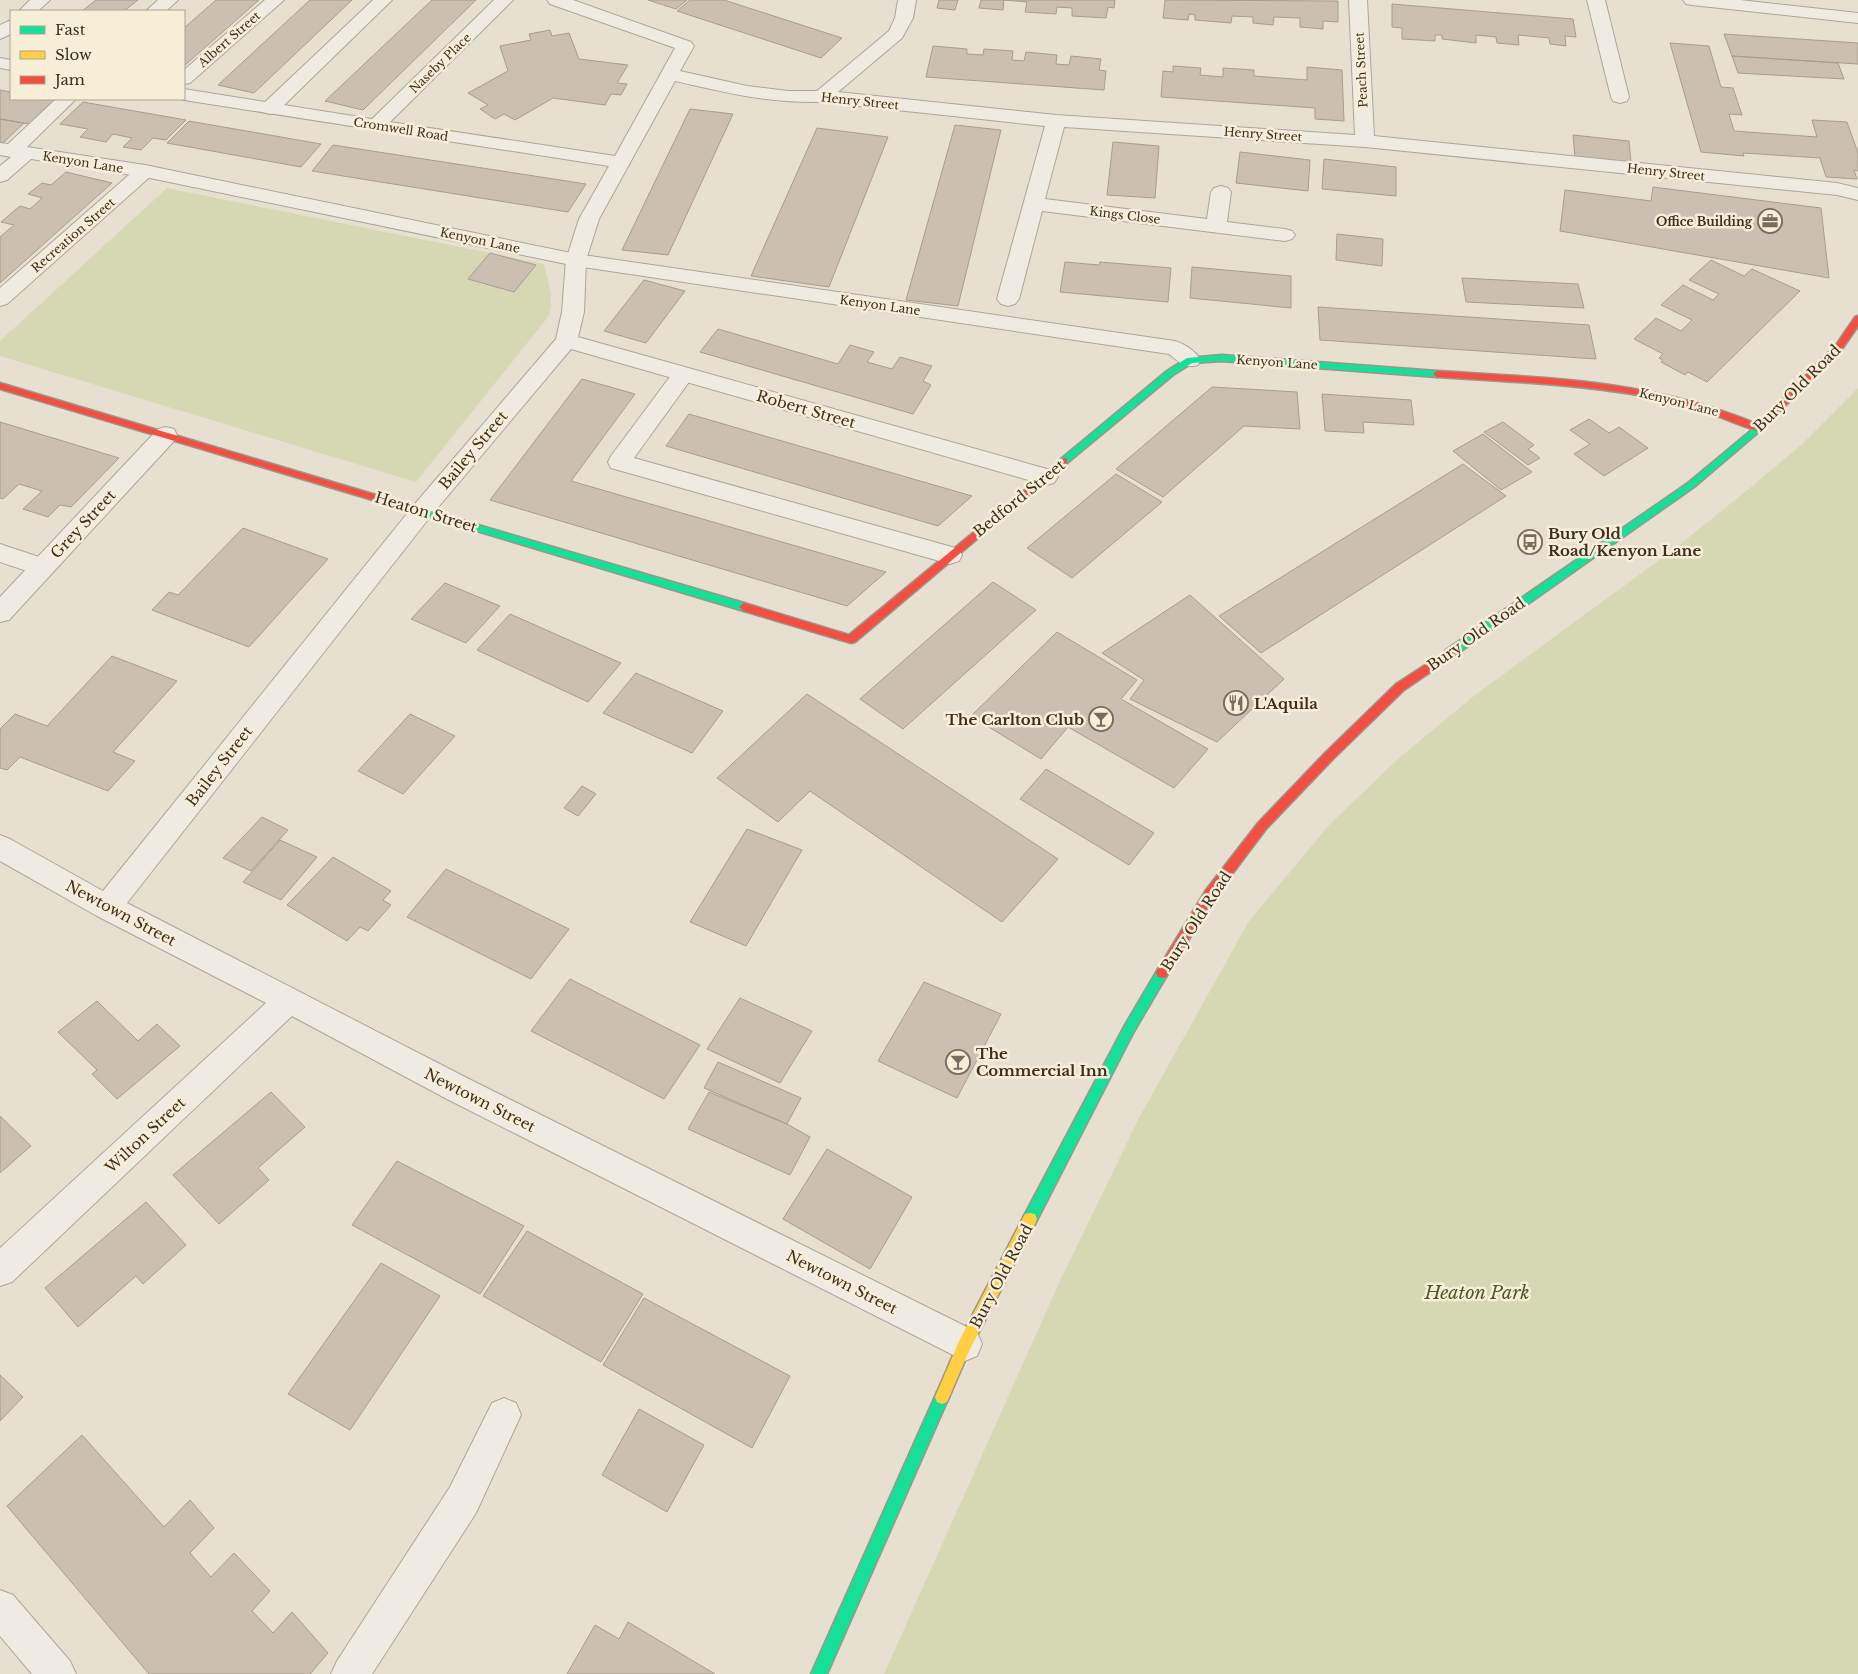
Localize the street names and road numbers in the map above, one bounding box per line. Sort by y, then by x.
street label: Albert Street [194,8,264,71]
street label: Naseby Place [406,30,474,96]
street label: Peach Street [1352,31,1370,108]
street label: Henry Street [820,89,900,113]
street label: Cromwell Road [353,114,449,144]
street label: Henry Street [1223,124,1303,144]
street label: Kenyon Lane [42,148,125,176]
street label: Henry Street [1626,160,1706,184]
street label: Recreation Street [28,194,118,275]
street label: Kings Close [1089,203,1162,227]
street label: Kenyon Lane [439,224,522,256]
street label: Kenyon Lane [839,292,922,318]
street label: Bury Old Road [1750,341,1844,435]
street label: Kenyon Lane [1236,352,1318,372]
street label: Kenyon Lane [1638,385,1720,419]
street label: Robert Street [754,386,858,432]
street label: Bailey Street [435,407,512,493]
street label: Bedford Street [969,455,1069,541]
street label: Grey Street [46,485,120,562]
street label: Heaton Street [373,487,480,537]
street label: Bury Old Road [1423,593,1529,675]
street label: Bailey Street [182,722,256,810]
street label: Bury Old Road [1157,867,1235,975]
street label: Newtown Street [63,876,180,950]
street label: Newtown Street [421,1064,539,1136]
street label: Wilton Street [100,1093,189,1178]
street label: Bury Old Road [966,1221,1036,1331]
street label: Newtown Street [783,1246,901,1318]

